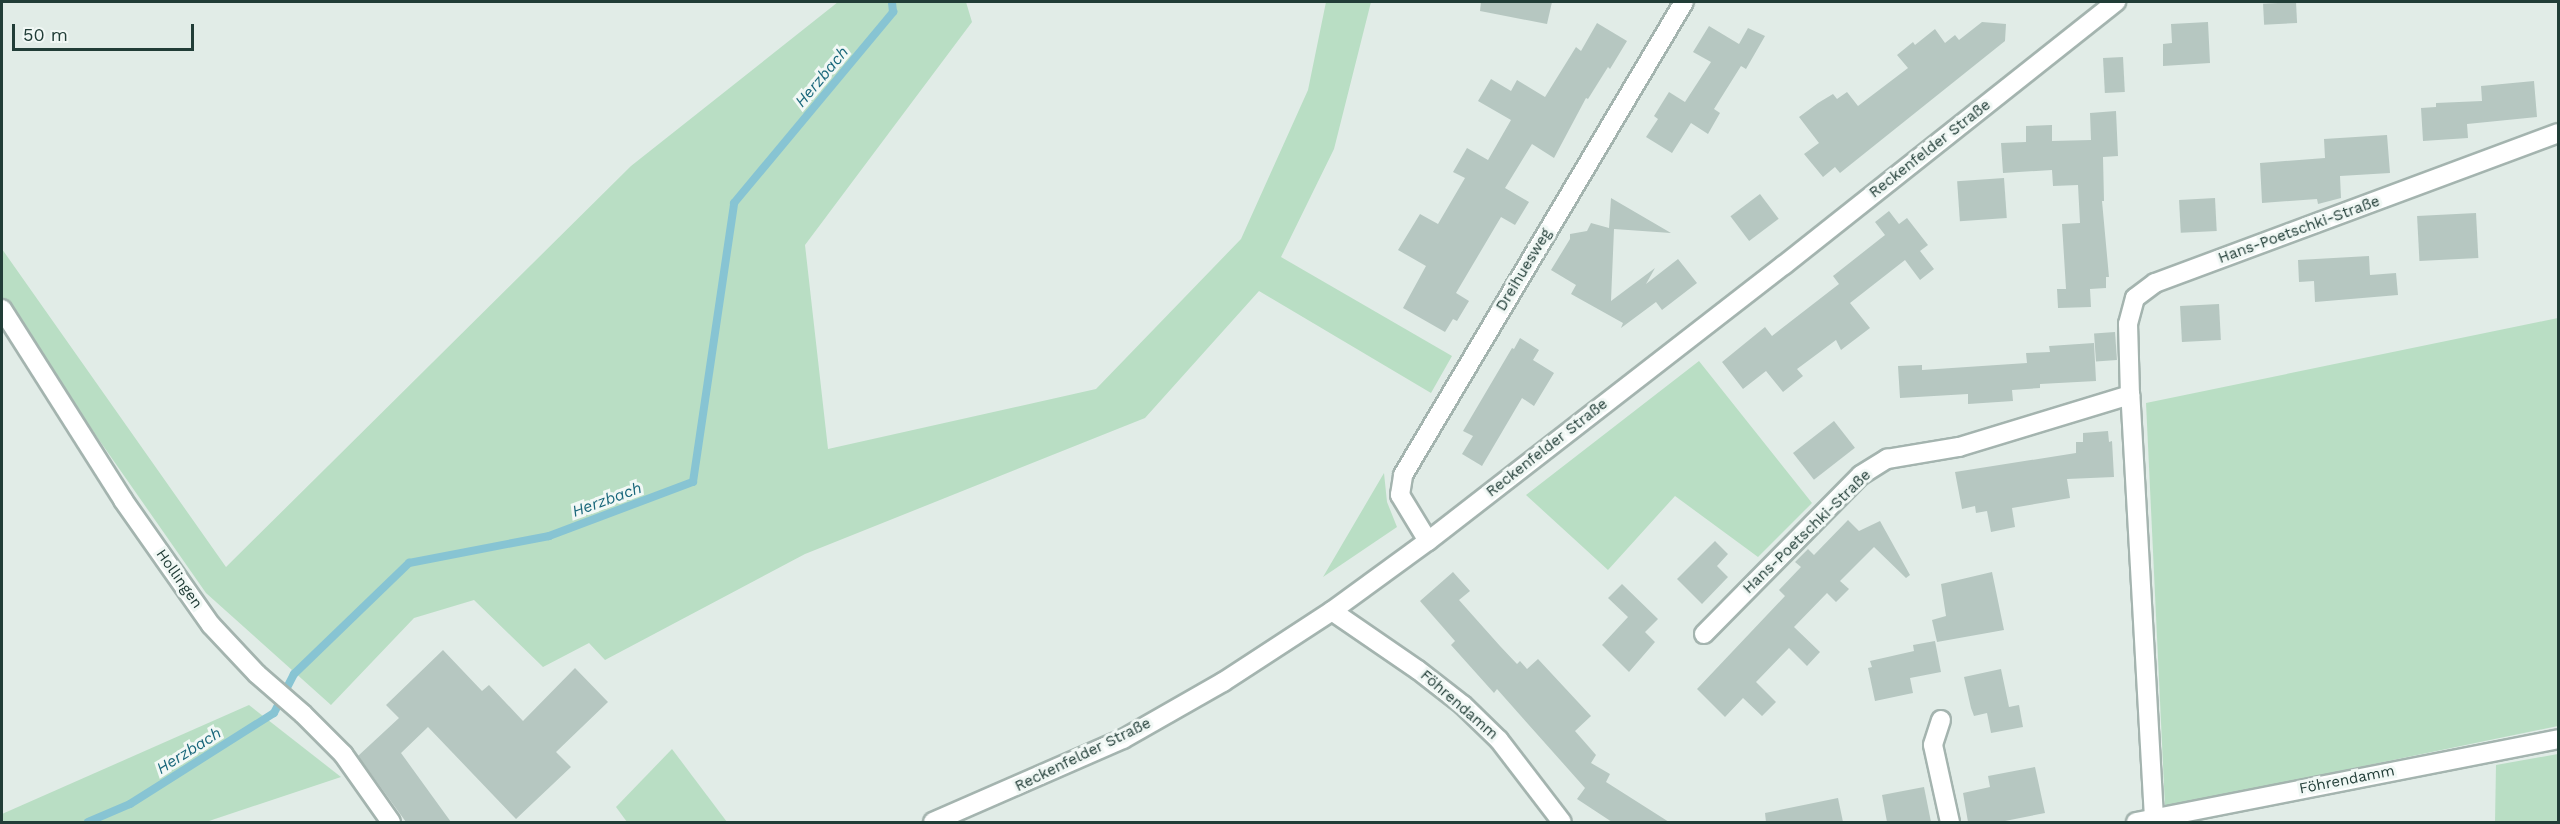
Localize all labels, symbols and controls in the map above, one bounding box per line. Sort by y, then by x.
scale bar [15,12,196,50]
text: 50 m [23,24,68,45]
water label: Herzbach [791,43,853,111]
street label: Reckenfelder Straße [1866,96,1994,202]
street label: Hans-Poetschki-Straße [2216,192,2382,268]
street label: Dreihuesweg [1492,226,1556,314]
street label: Reckenfelder Straße [1483,395,1611,501]
street label: Hans-Poetschki-Straße [1739,466,1875,598]
water label: Herzbach [569,479,645,521]
street label: Hollingen [152,546,206,612]
street label: Föhrendamm [1417,666,1501,744]
street label: Reckenfelder Straße [1012,714,1154,796]
water label: Herzbach [153,724,225,778]
street label: Föhrendamm [2298,762,2396,798]

